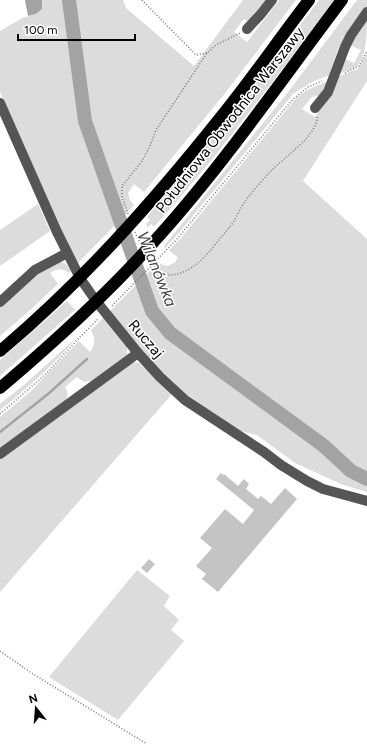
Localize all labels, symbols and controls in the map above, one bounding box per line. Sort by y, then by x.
scale bar [18,16,135,42]
text: 100 m [24,23,58,37]
street label: Południowa Obwodnica Warszawy [152,24,308,216]
water label: Wilanówka [133,229,181,309]
street label: Ruczaj [124,316,168,362]
north arrow [16,688,56,728]
text: N [27,691,39,706]

